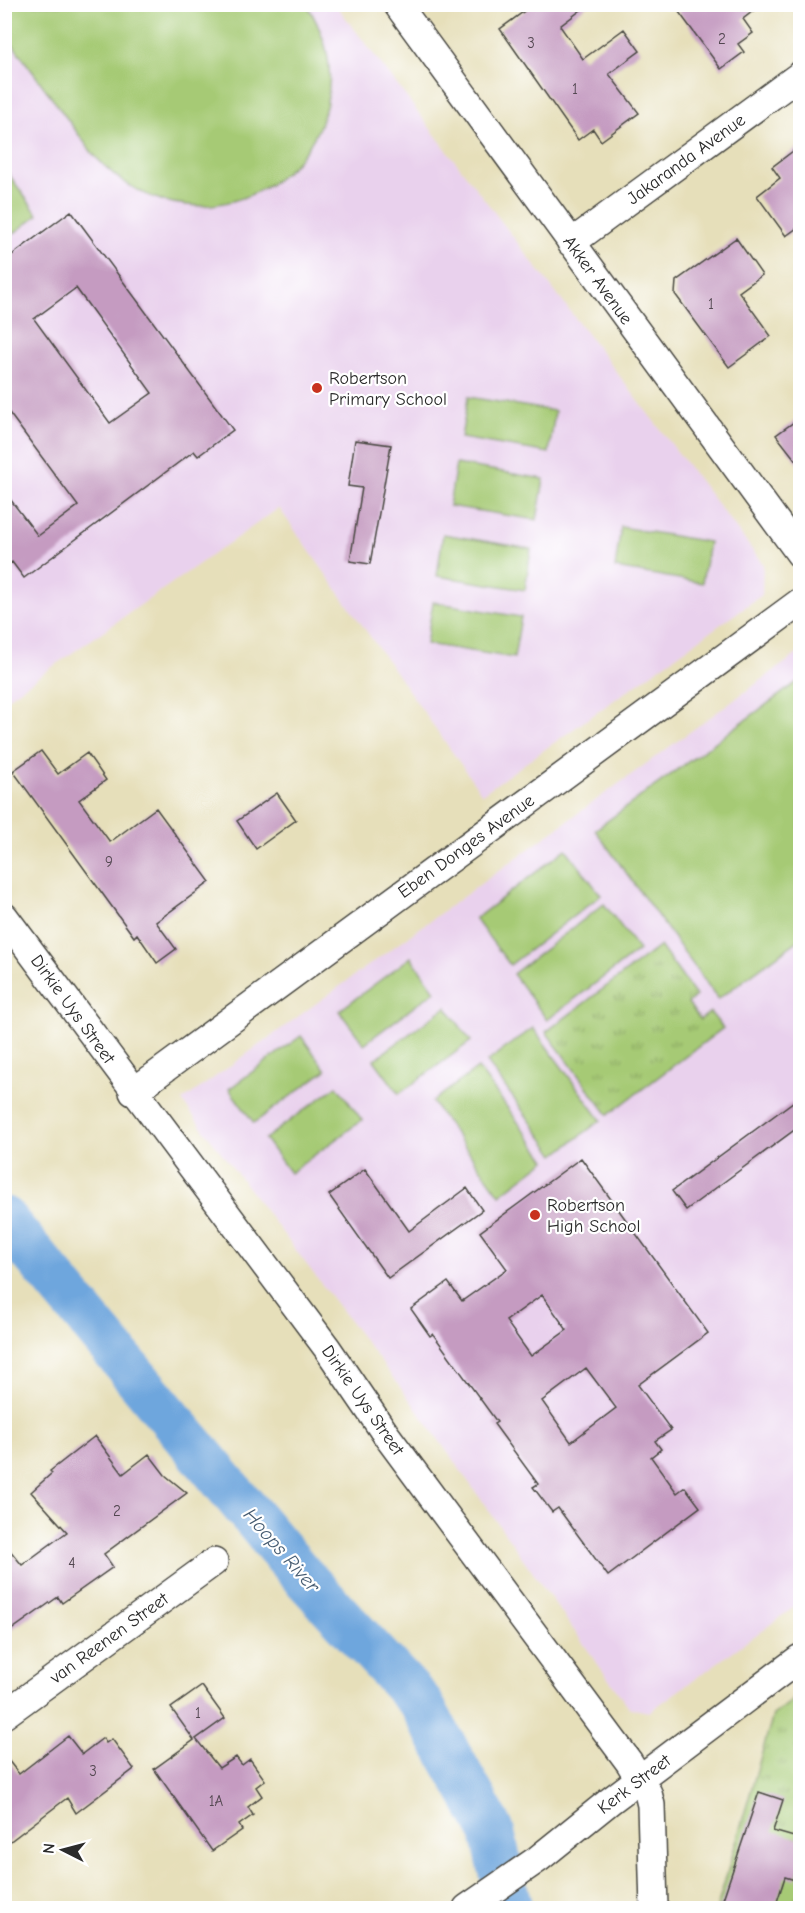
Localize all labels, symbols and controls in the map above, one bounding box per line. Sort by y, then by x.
house number: 2 [718,30,726,48]
house number: 3 [527,34,535,52]
house number: 1 [572,80,578,98]
street label: Jakaranda Avenue [623,110,749,209]
street label: Akker Avenue [558,232,637,329]
house number: 1 [708,295,714,313]
place label: Robertson Primary School [329,368,447,410]
marker: Robertson Primary School [310,381,324,395]
street label: Eben Donges Avenue [394,790,538,903]
house number: 9 [105,853,113,871]
street label: Dirkie Uys Street [26,951,120,1069]
place label: Robertson High School [547,1195,641,1237]
marker: Robertson High School [528,1208,542,1222]
street label: Dirkie Uys Street [317,1341,409,1460]
house number: 2 [113,1502,121,1520]
water label: Hoops River [239,1504,325,1598]
house number: 4 [68,1554,76,1572]
street label: van Reenen Street [45,1588,173,1689]
house number: 1 [195,1704,201,1722]
street label: Kerk Street [594,1750,676,1819]
house number: 3 [89,1762,97,1780]
house number: 1A [209,1792,224,1810]
north arrow [33,1820,93,1880]
text: N [40,1842,59,1855]

